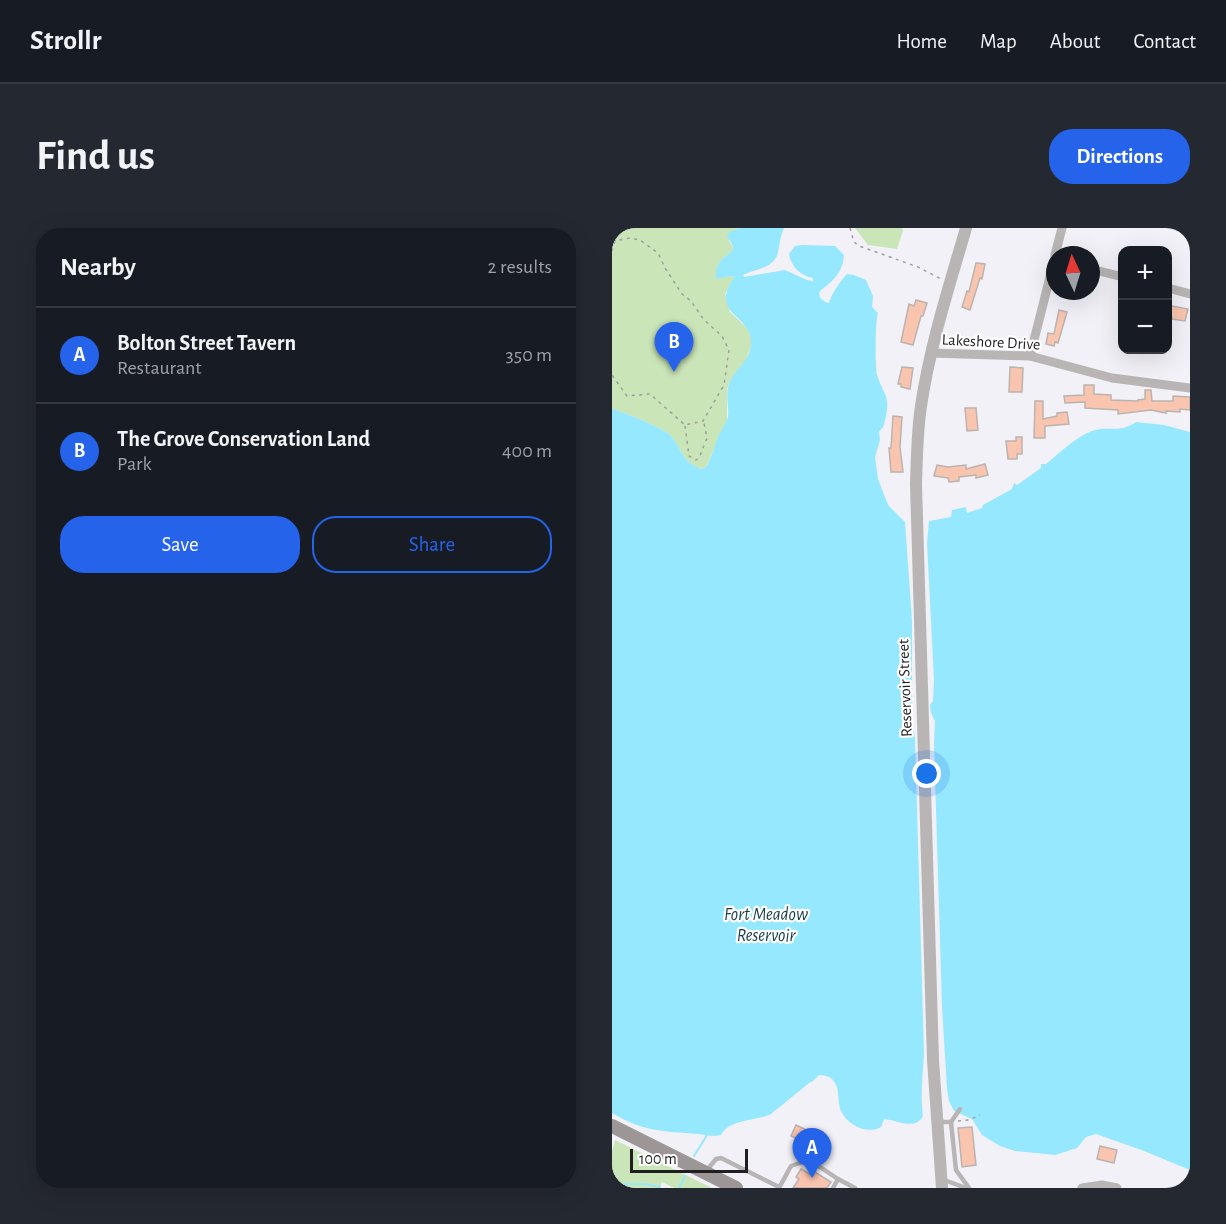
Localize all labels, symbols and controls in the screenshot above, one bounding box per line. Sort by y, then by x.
text: Strollr [30,27,101,55]
text: Home [896,31,947,52]
text: Map [980,31,1017,52]
text: About [1050,31,1100,52]
text: Contact [1133,31,1196,52]
button: Directions [1049,129,1190,184]
text: Find us [36,135,155,177]
north arrow [1046,246,1100,300]
map controls [1118,246,1172,354]
button: + [1118,246,1172,300]
text: Nearby [60,254,136,280]
text: 2 results [488,257,552,277]
button: − [1118,300,1172,354]
pin: B [654,322,694,372]
street label: Lakeshore Drive [941,331,1041,353]
text: Bolton Street Tavern [117,332,296,354]
text: A [74,345,86,365]
text: 350 m [506,345,552,365]
text: Restaurant [117,358,202,378]
text: The Grove Conservation Land [117,428,370,450]
text: B [74,441,85,461]
text: 400 m [502,441,552,461]
text: Park [117,454,152,474]
button: Save [60,516,300,573]
button: Share [312,516,552,573]
street label: Reservoir Street [895,639,915,737]
your location [912,759,941,788]
water label: Fort Meadow Reservoir [724,906,809,945]
pin: A [792,1128,832,1178]
scale bar [630,1146,748,1174]
text: 100 m [639,1151,677,1167]

